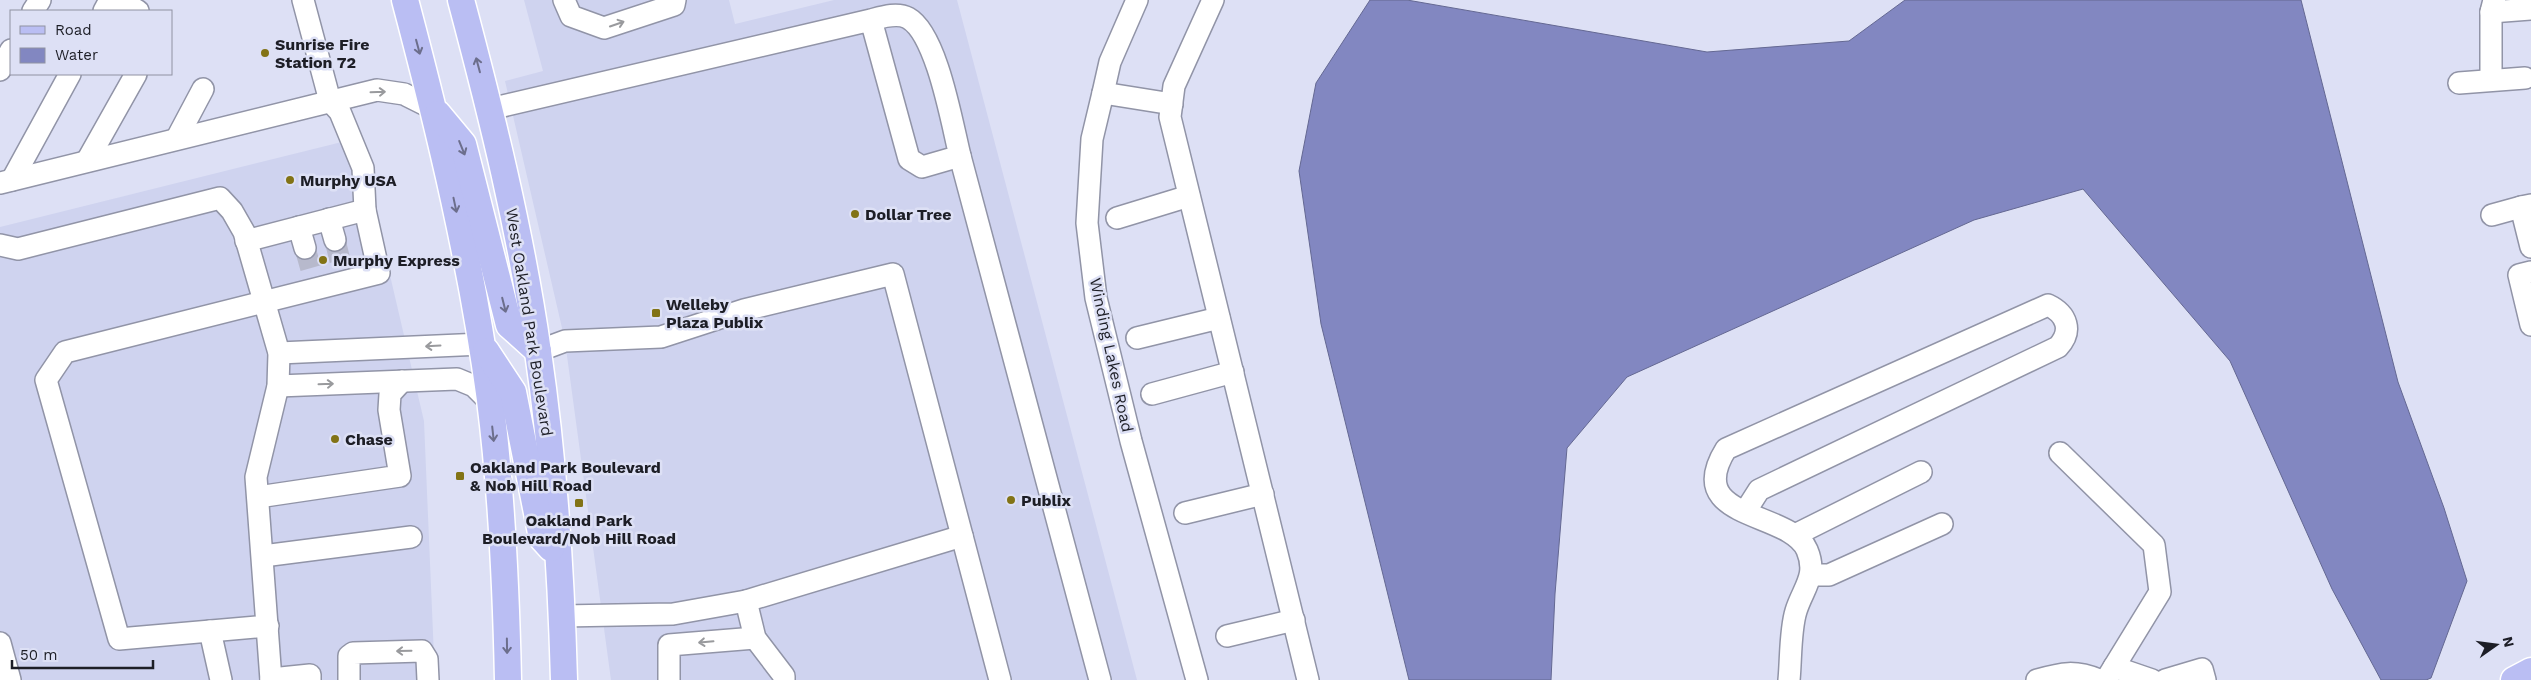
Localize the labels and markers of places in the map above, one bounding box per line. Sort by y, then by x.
place label: Sunrise Fire Station 72 [275,35,369,72]
marker: Sunrise Fire Station 72 [259,47,271,59]
place label: Murphy USA [300,171,397,190]
marker: Murphy USA [284,174,296,186]
place label: Dollar Tree [865,205,952,224]
marker: Dollar Tree [849,208,861,220]
place label: Murphy Express [333,251,460,270]
marker: Murphy Express [317,254,329,266]
place label: Welleby Plaza Publix [666,295,764,332]
marker: Welleby Plaza Publix [650,307,662,319]
place label: Chase [345,430,393,449]
marker: Chase [329,433,341,445]
place label: Oakland Park Boulevard & Nob Hill Road [470,458,661,495]
marker: Oakland Park Boulevard & Nob Hill Road [454,470,466,482]
place label: Publix [1021,491,1072,510]
marker: Publix [1005,494,1017,506]
marker: Oakland Park Boulevard/Nob Hill Road [573,497,585,509]
place label: Oakland Park Boulevard/Nob Hill Road [482,511,676,548]

